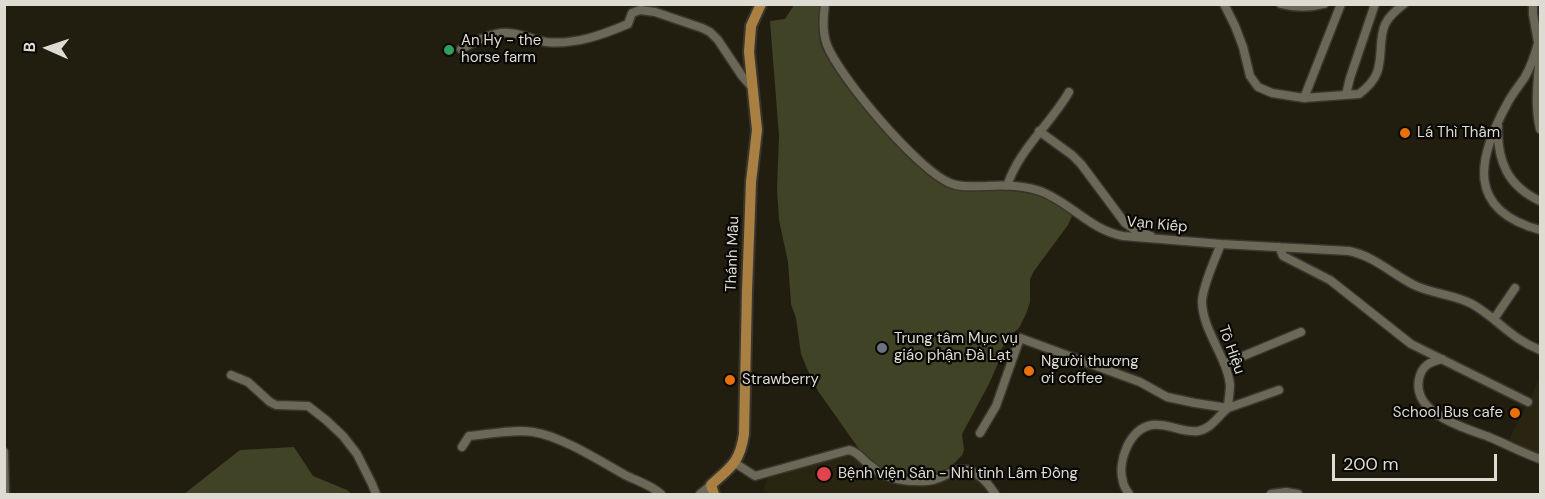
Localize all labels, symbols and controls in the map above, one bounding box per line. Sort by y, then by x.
north arrow [18,18,78,78]
place label: An Hy - the horse farm [461,32,541,67]
text: B [19,41,40,53]
marker: An Hy - the horse farm [442,43,456,57]
place label: Lá Thì Thầm [1417,124,1500,142]
marker: Lá Thì Thầm [1398,126,1412,140]
street label: Vạn Kiếp [1126,213,1188,237]
street label: Thánh Mẫu [723,216,743,292]
street label: Tô Hiệu [1214,323,1248,377]
place label: Trung tâm Mục vụ giáo phận Đà Lạt [894,330,1018,365]
marker: Trung tâm Mục vụ giáo phận Đà Lạt [875,341,889,355]
place label: Người thương ơi coffee [1041,353,1139,388]
marker: Người thương ơi coffee [1022,364,1036,378]
place label: Strawberry [742,371,819,389]
marker: Strawberry [723,373,737,387]
place label: School Bus cafe [1393,404,1503,422]
marker: School Bus cafe [1508,406,1522,420]
scale bar [1335,442,1500,480]
text: 200 m [1343,452,1399,476]
marker: Bệnh viện Sản - Nhi tỉnh Lâm Đồng [815,465,833,483]
place label: Bệnh viện Sản - Nhi tỉnh Lâm Đồng [838,465,1078,483]

